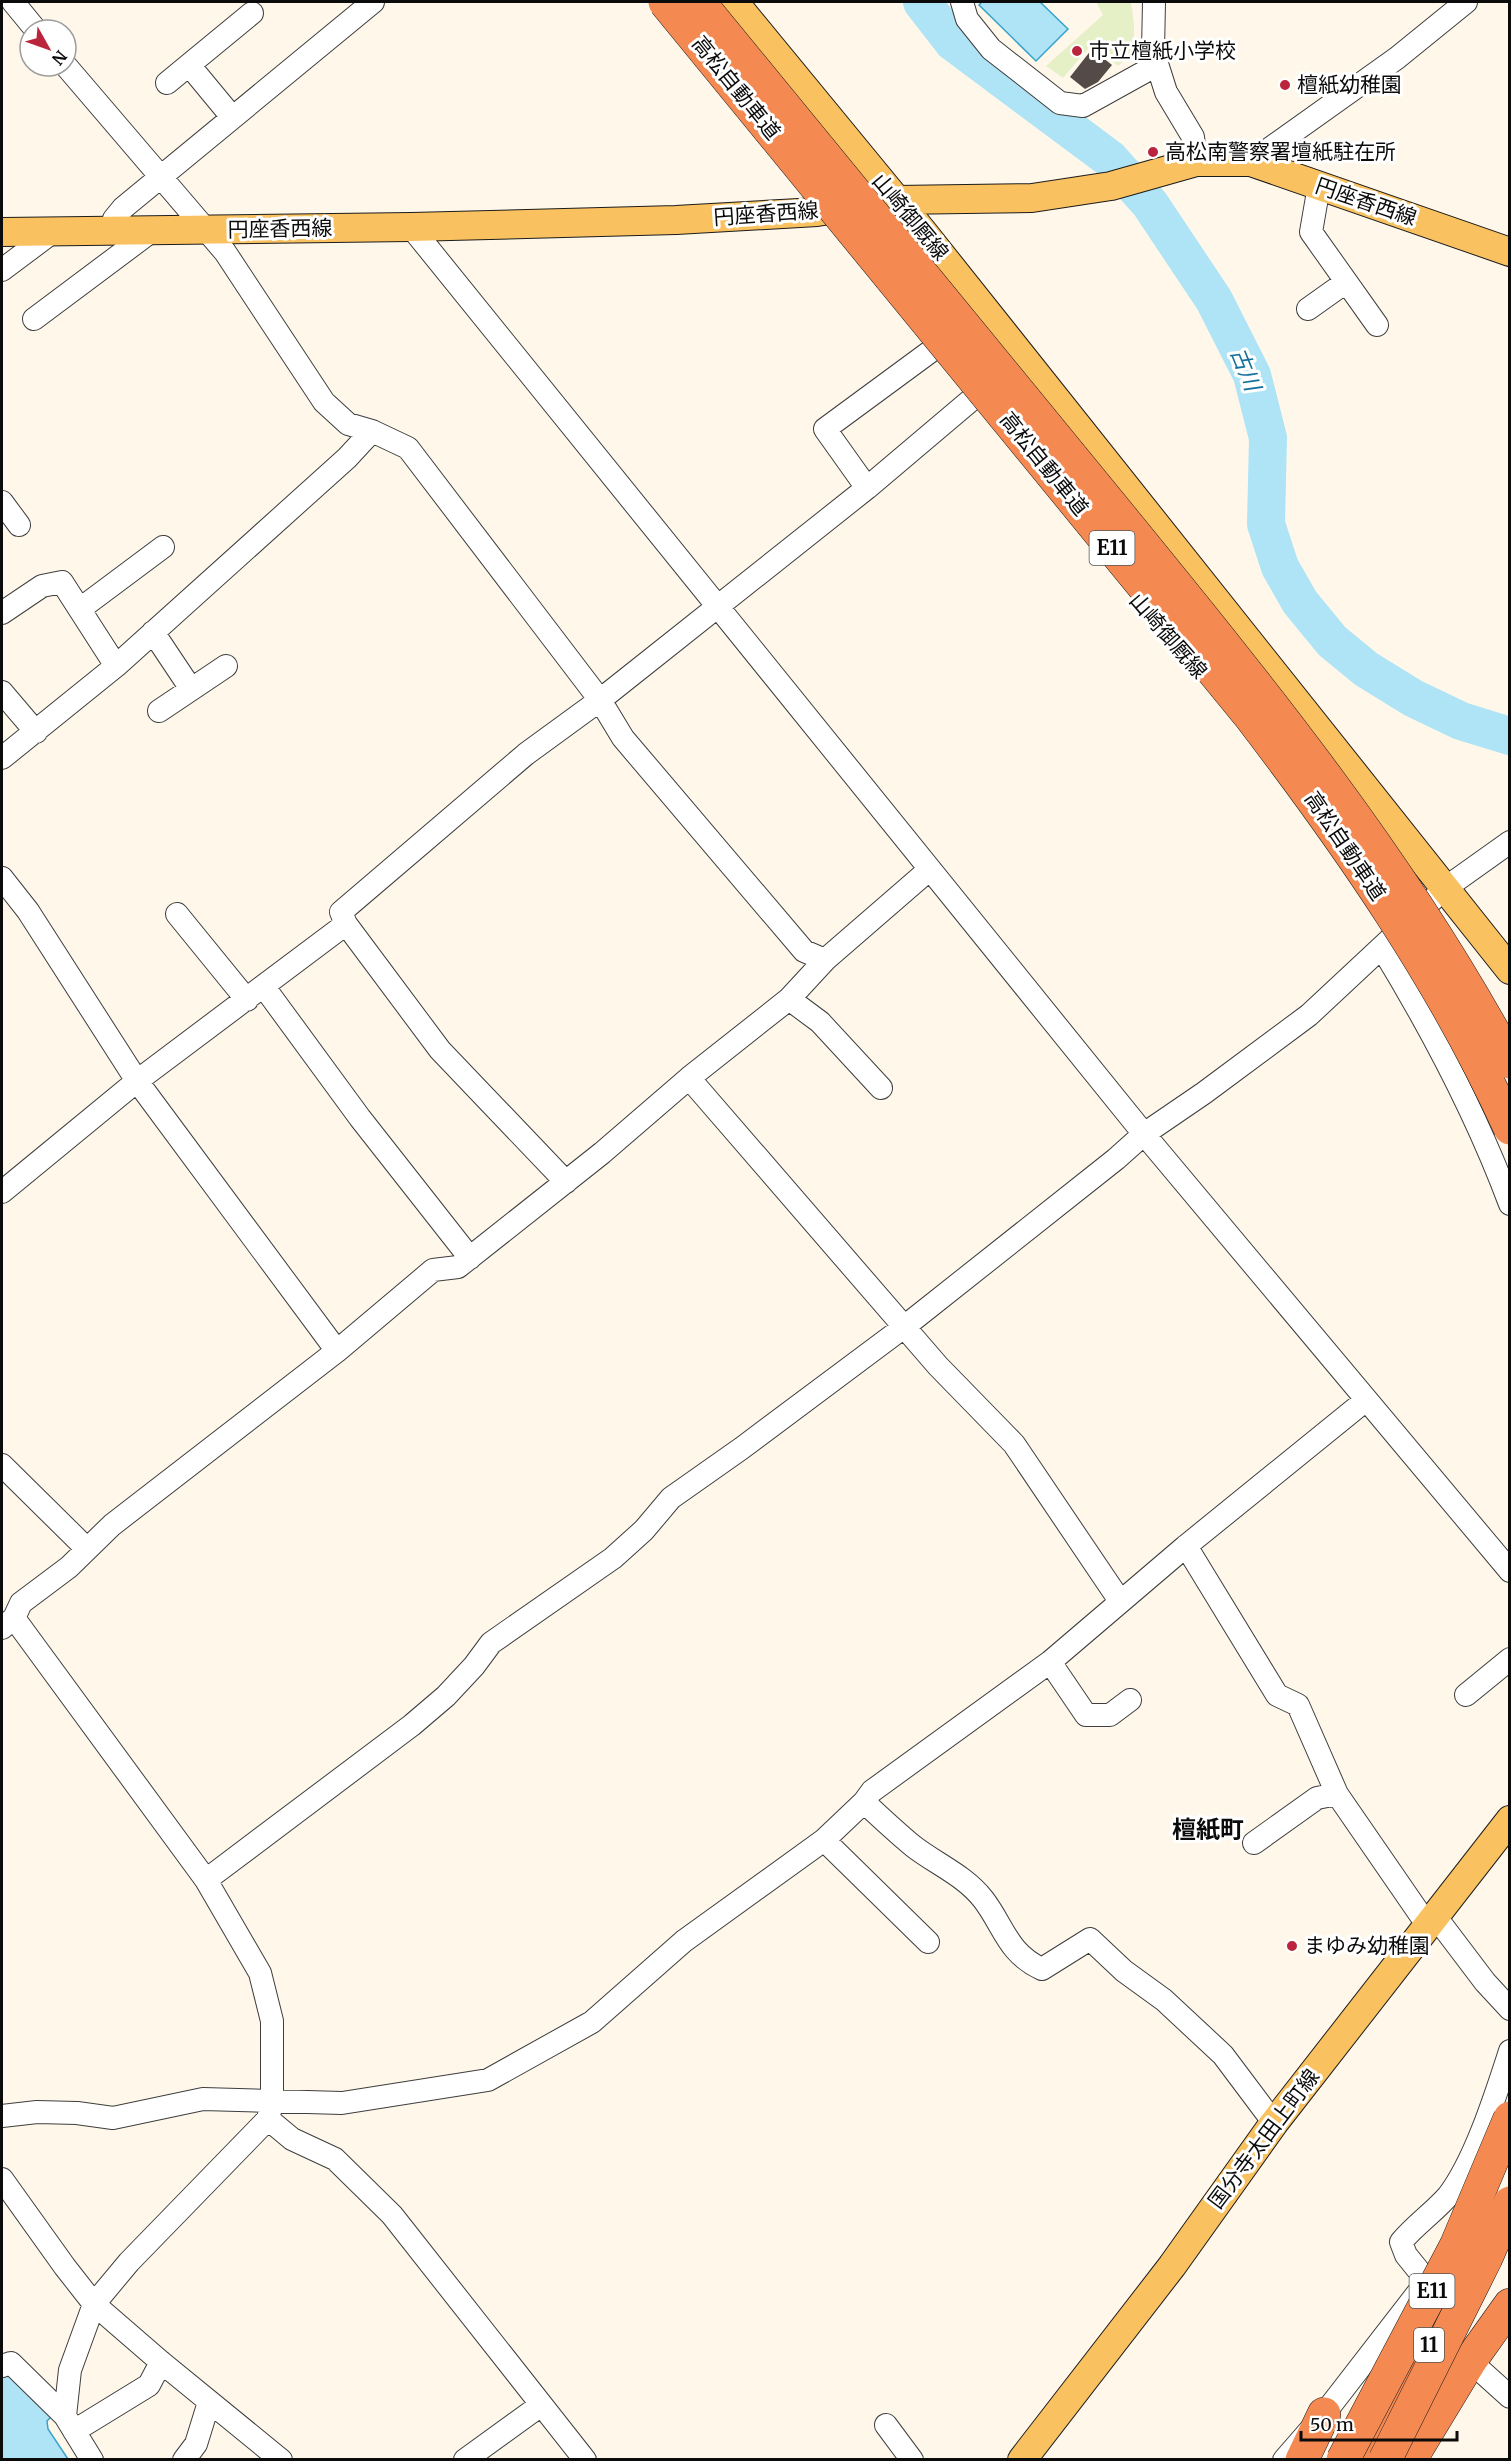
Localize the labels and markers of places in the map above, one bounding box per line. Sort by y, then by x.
place label: 市立檀紙小学校 [1089,37,1236,64]
marker: 市立檀紙小学校 [1070,44,1084,58]
place label: 檀紙幼稚園 [1297,71,1402,98]
marker: 檀紙幼稚園 [1278,78,1292,92]
place label: 高松南警察署壇紙駐在所 [1165,138,1396,165]
marker: 高松南警察署壇紙駐在所 [1146,145,1160,159]
place label: まゆみ幼稚園 [1304,1932,1430,1959]
marker: まゆみ幼稚園 [1285,1939,1299,1953]

